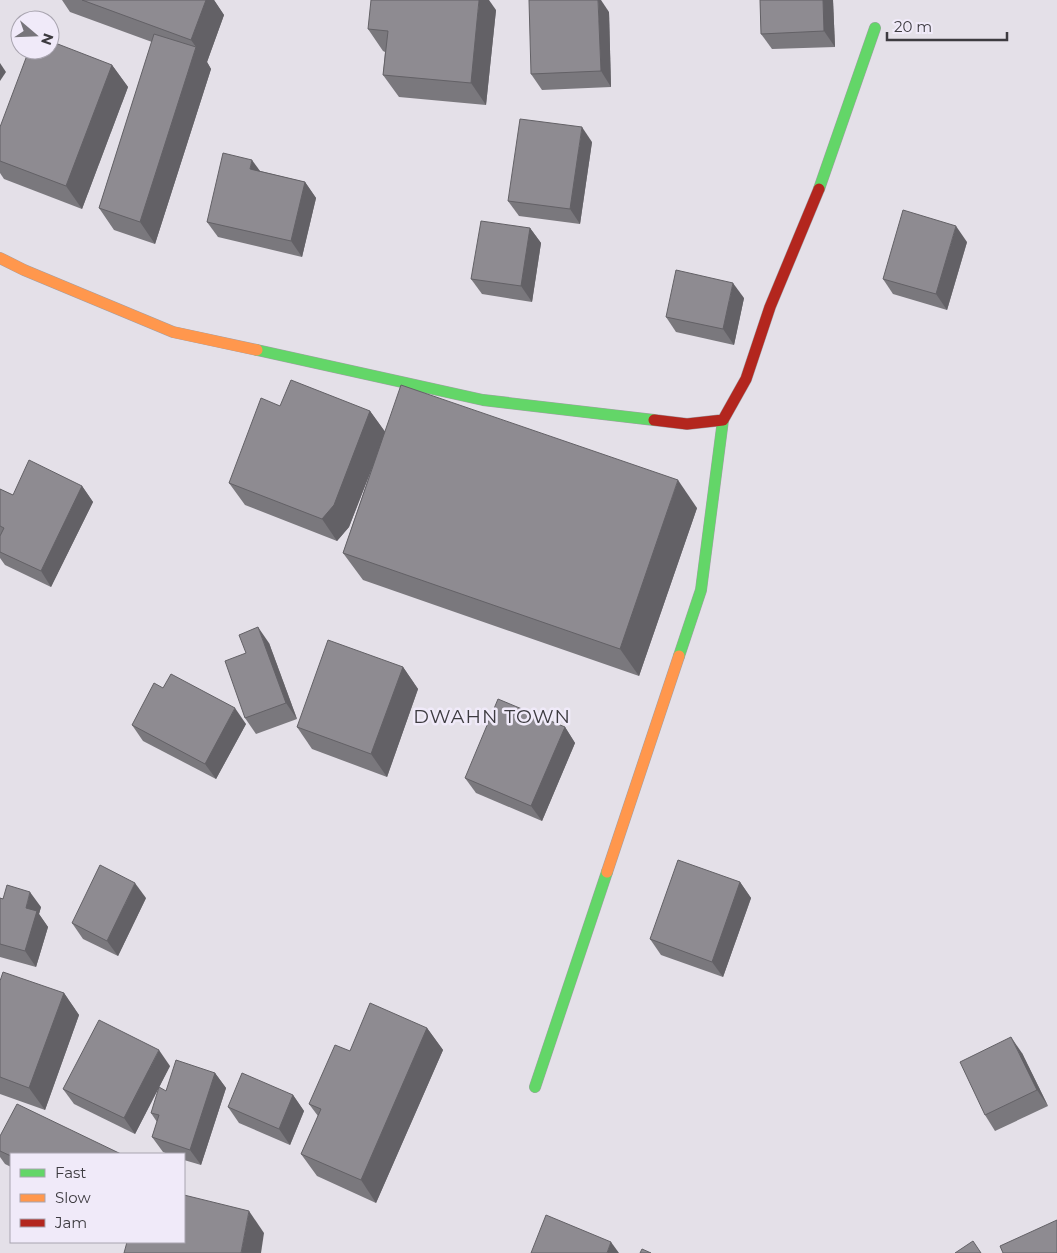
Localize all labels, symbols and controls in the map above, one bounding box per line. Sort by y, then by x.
north arrow [10,10,60,60]
scale bar [887,10,1007,42]
text: 20 m [894,17,932,36]
text: N [37,31,58,48]
district label: DWAHN TOWN [413,705,571,728]
legend [10,1153,185,1243]
text: Fast [55,1163,86,1182]
text: Slow [55,1188,91,1207]
text: Jam [54,1213,87,1232]

